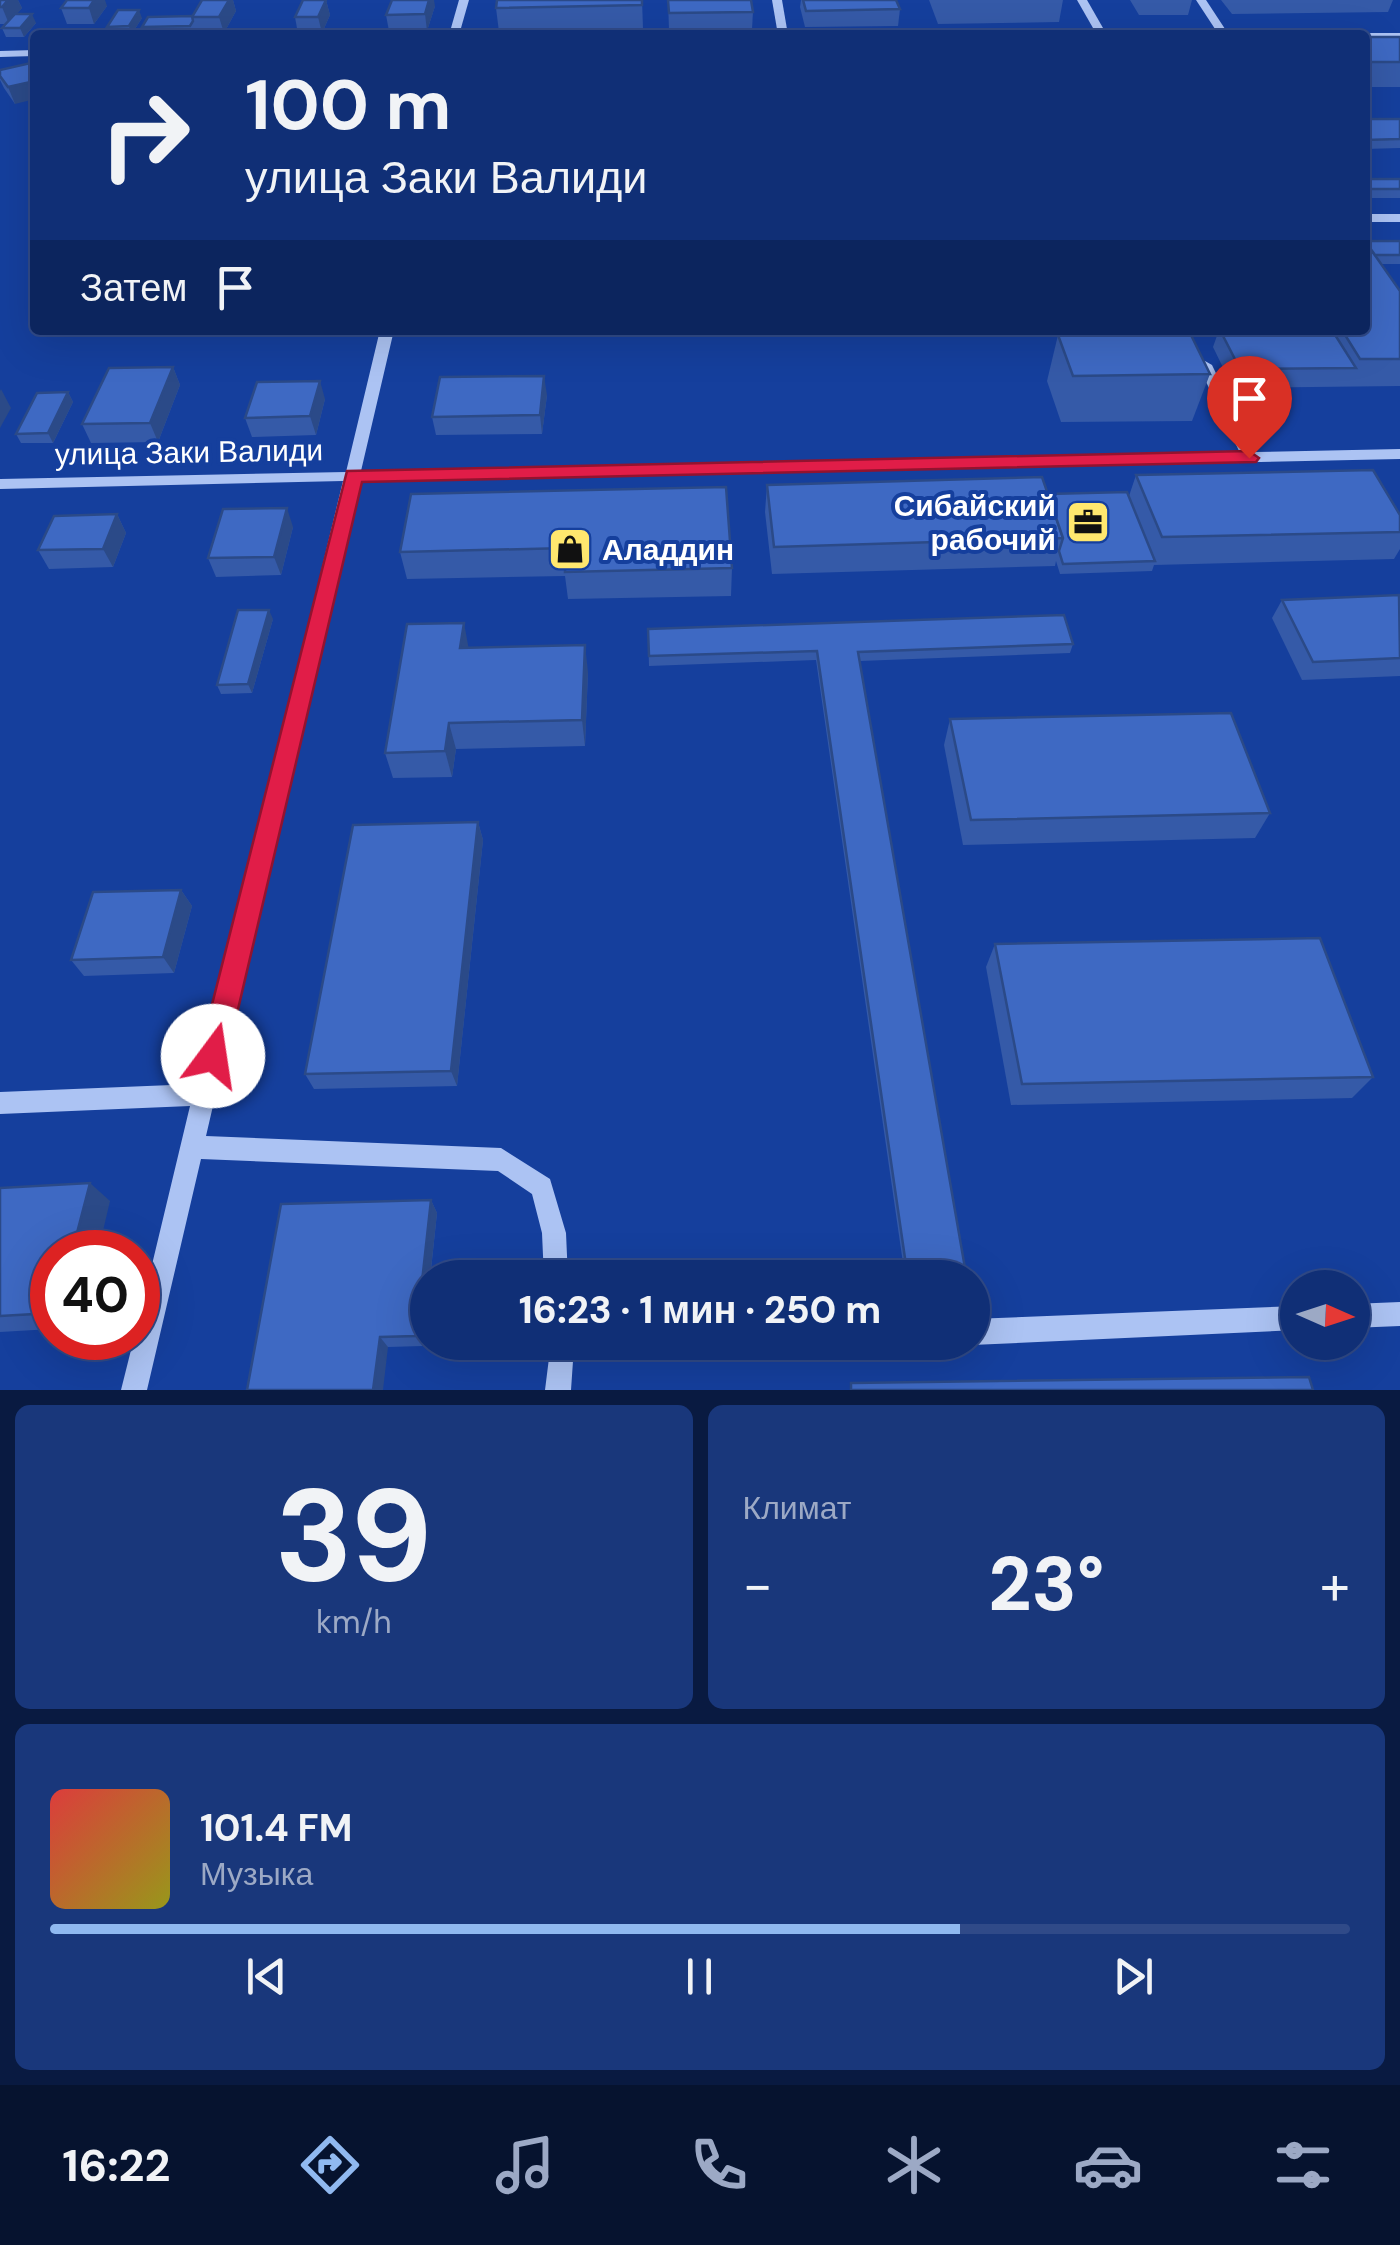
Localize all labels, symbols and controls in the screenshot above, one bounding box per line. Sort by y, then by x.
text: 100 m [245,60,451,151]
icon: right [80,70,210,200]
text: улица Заки Валиди [245,148,648,207]
icon: arrive [208,260,263,315]
text: Затем [80,263,188,313]
pin [1207,356,1292,459]
icon: arrive [1222,371,1277,426]
street label: улица Заки Валиди [55,430,323,474]
place label: Сибайский рабочий [894,486,1056,559]
office icon: Сибайский рабочий [1065,499,1111,545]
shop icon: Аладдин [547,526,593,572]
place label: Аладдин [602,530,734,569]
position arrow [161,1004,265,1108]
speed limit sign: 40 [30,1230,160,1360]
north arrow [1280,1270,1370,1360]
map controls [1280,1270,1370,1360]
text: 16:23 · 1 мин · 250 m [519,1285,881,1335]
text: 39 [275,1451,433,1620]
text: Климат [743,1487,851,1529]
text: 23° [988,1536,1104,1633]
text: − [743,1549,773,1621]
text: + [1320,1549,1350,1621]
text: km/h [316,1601,392,1643]
text: 101.4 FM [200,1803,352,1853]
text: Музыка [200,1853,313,1895]
icon: previous [239,1949,294,2004]
icon: pause [672,1949,727,2004]
icon: next [1106,1949,1161,2004]
icon: directions [295,2130,365,2200]
icon: music [490,2130,560,2200]
icon: phone [684,2130,754,2200]
icon: climate [879,2130,949,2200]
icon: car [1073,2130,1143,2200]
icon: filters [1268,2130,1338,2200]
text: 16:22 [62,2136,171,2195]

